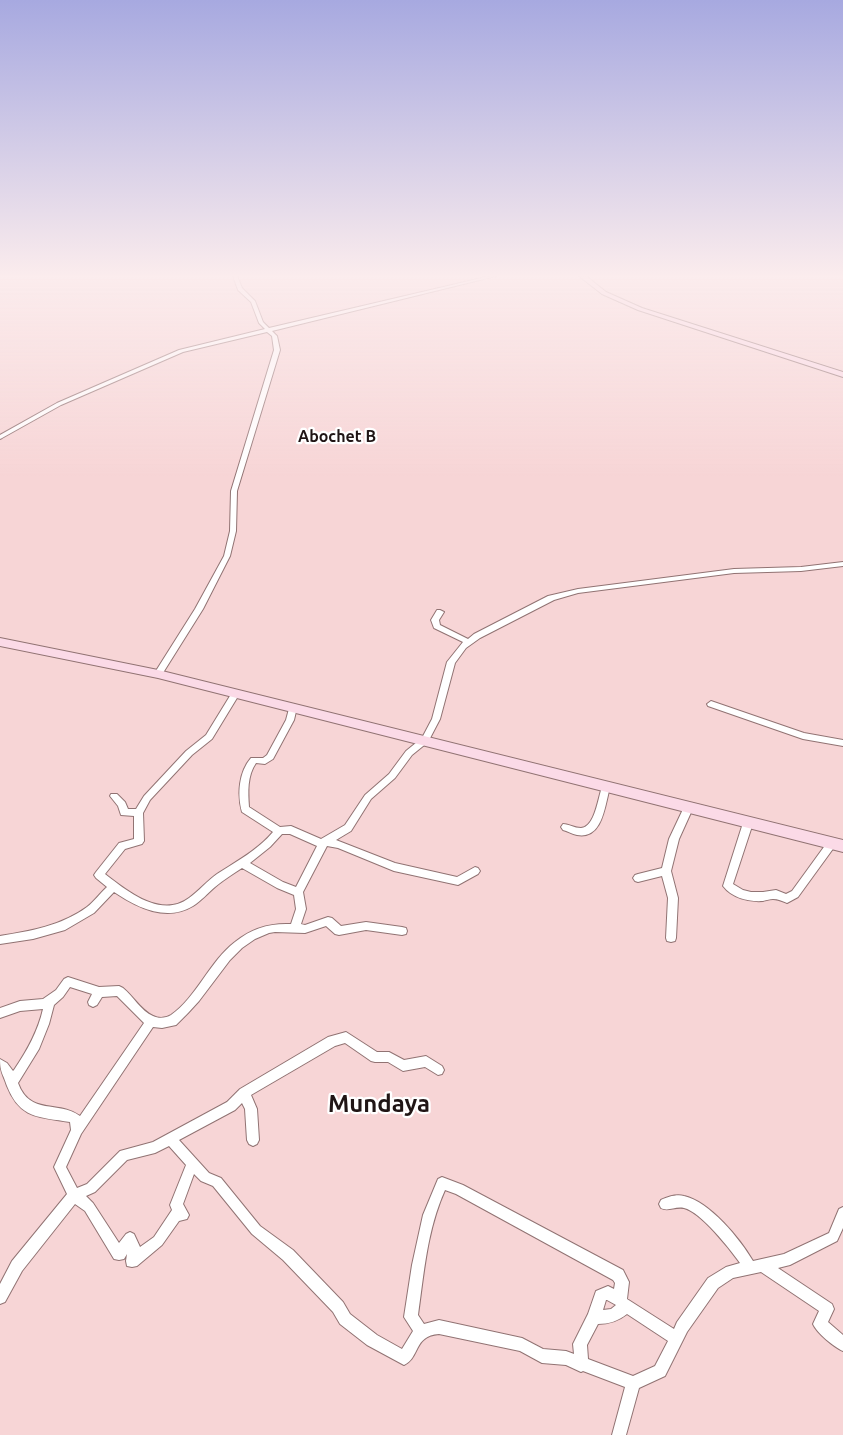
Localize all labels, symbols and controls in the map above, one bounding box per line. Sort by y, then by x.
district label: Abochet B [298,427,376,447]
district label: Mundaya [328,1090,430,1118]

